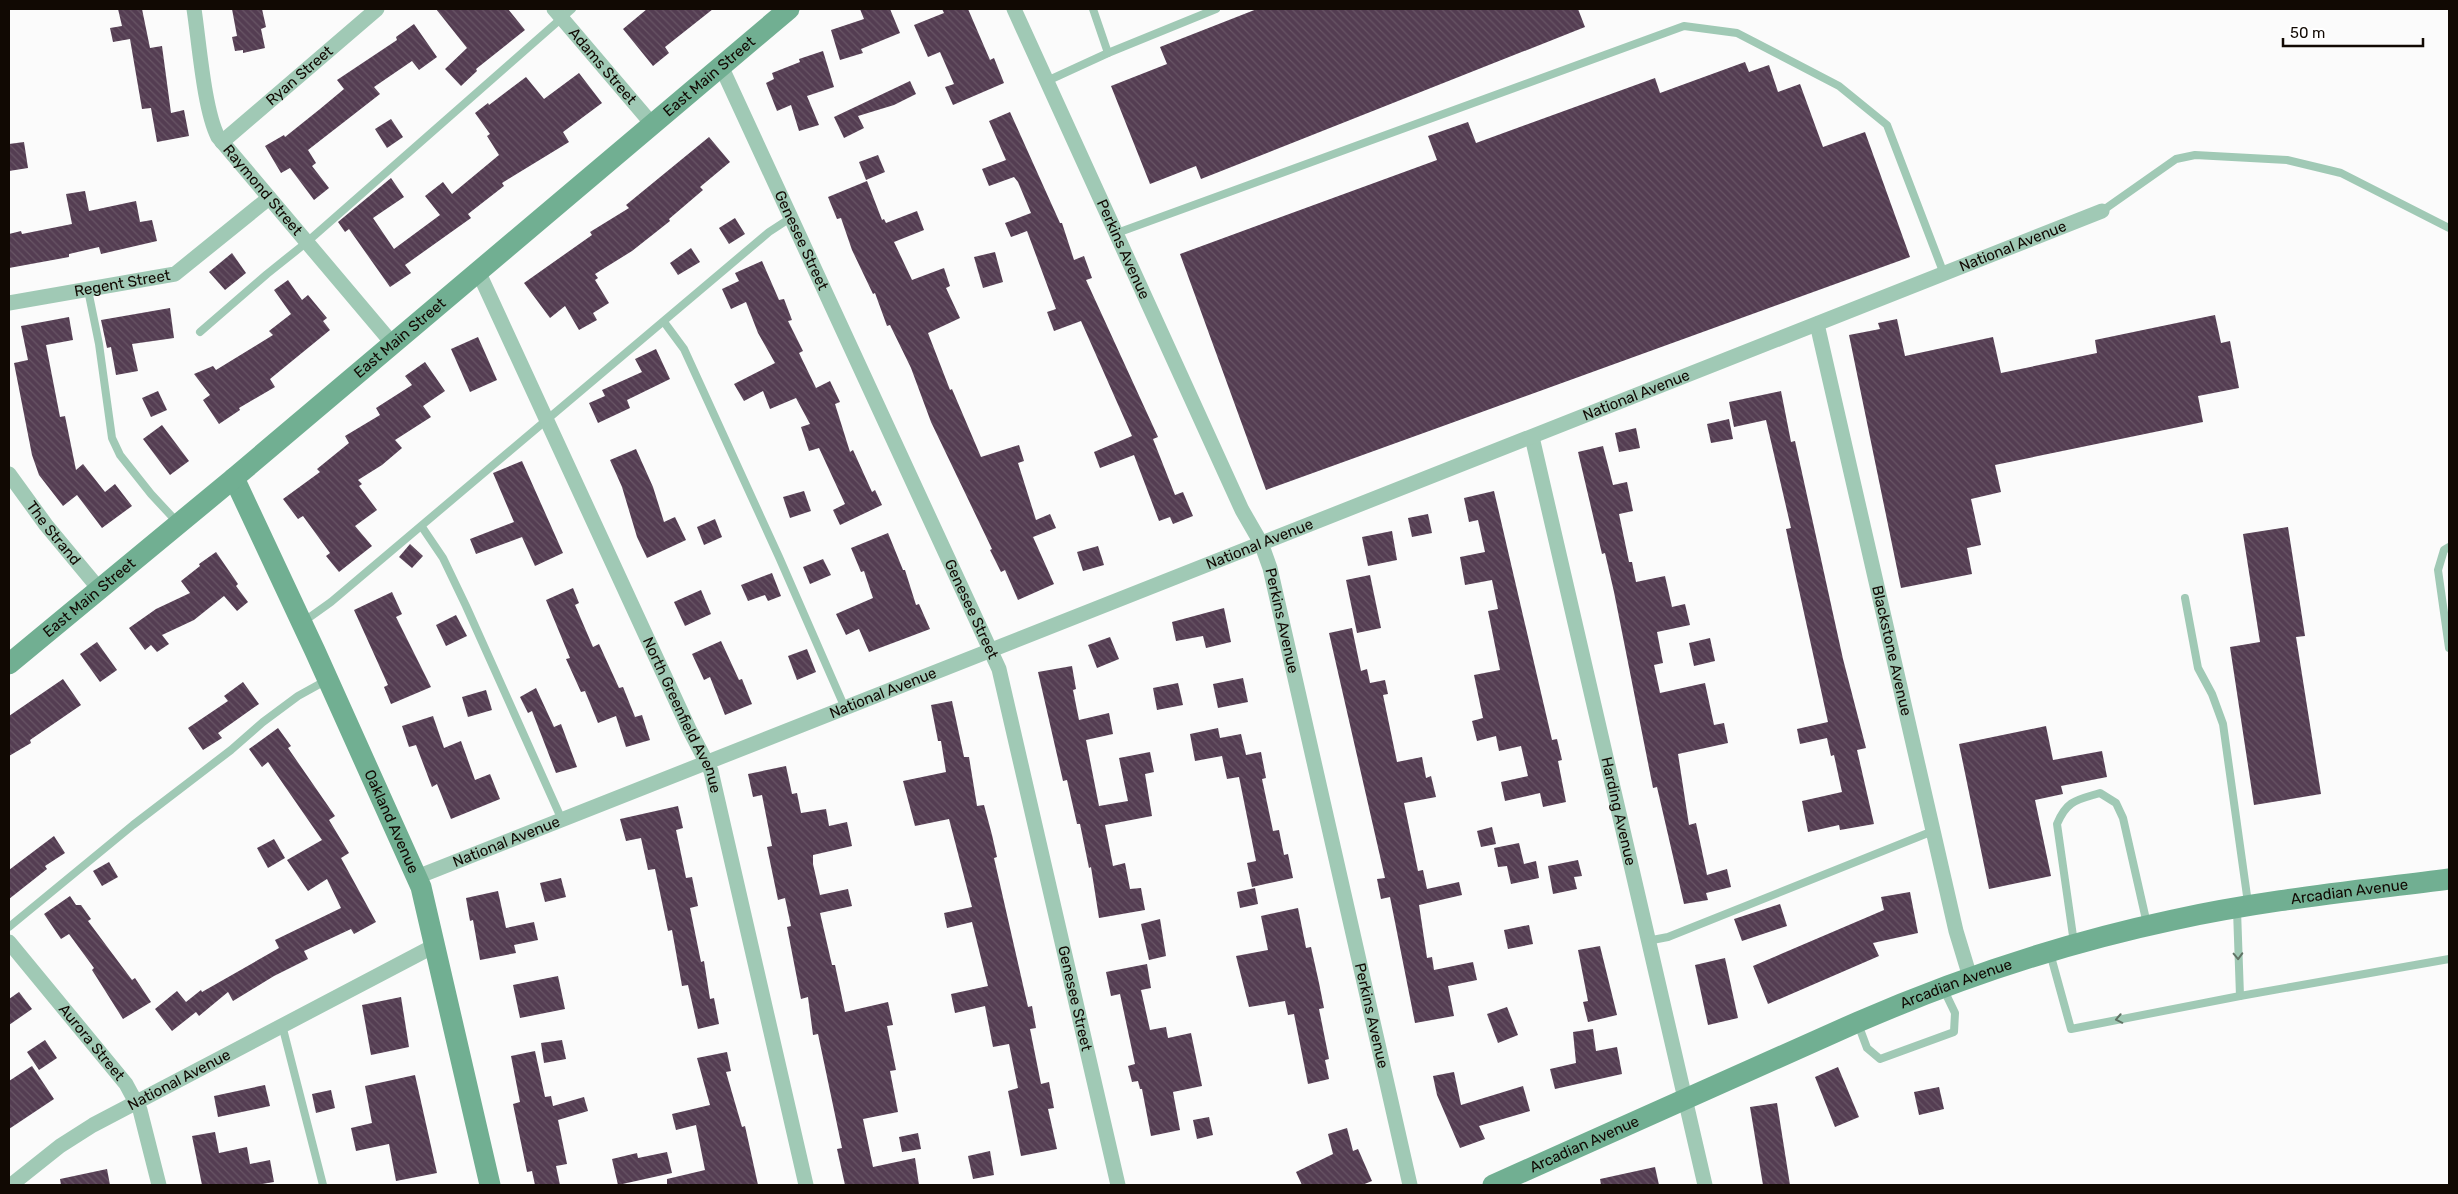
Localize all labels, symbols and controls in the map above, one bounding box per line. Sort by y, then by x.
scale bar [2283,15,2423,47]
street label: Adams Street [565,24,640,108]
text: 50 m [2290,24,2325,42]
street label: East Main Street [660,33,759,120]
street label: Ryan Street [262,42,337,109]
street label: Raymond Street [219,141,306,239]
street label: Genesee Street [771,188,832,293]
street label: Perkins Avenue [1093,197,1154,302]
street label: National Avenue [1957,217,2069,275]
street label: Regent Street [73,266,172,300]
street label: East Main Street [350,294,449,382]
street label: National Avenue [1580,366,1692,424]
street label: The Strand [23,498,84,569]
street label: National Avenue [1203,515,1316,573]
street label: East Main Street [39,554,139,641]
street label: Genesee Street [941,556,1002,662]
street label: Perkins Avenue [1261,566,1303,675]
street label: Blackstone Avenue [1868,584,1915,718]
street label: North Greenfield Avenue [639,634,725,795]
street label: National Avenue [827,664,939,722]
street label: Harding Avenue [1597,755,1640,867]
street label: Oakland Avenue [360,767,423,876]
street label: National Avenue [450,812,562,871]
street label: Arcadian Avenue [2290,875,2409,908]
street label: Genesee Street [1054,944,1096,1053]
one-way arrow [2233,953,2244,961]
street label: Arcadian Avenue [1897,955,2014,1012]
street label: Perkins Avenue [1351,961,1392,1070]
street label: Aurora Street [55,1000,129,1084]
one-way arrow [2114,1013,2123,1024]
street label: National Avenue [125,1045,234,1114]
street label: Arcadian Avenue [1527,1112,1642,1176]

